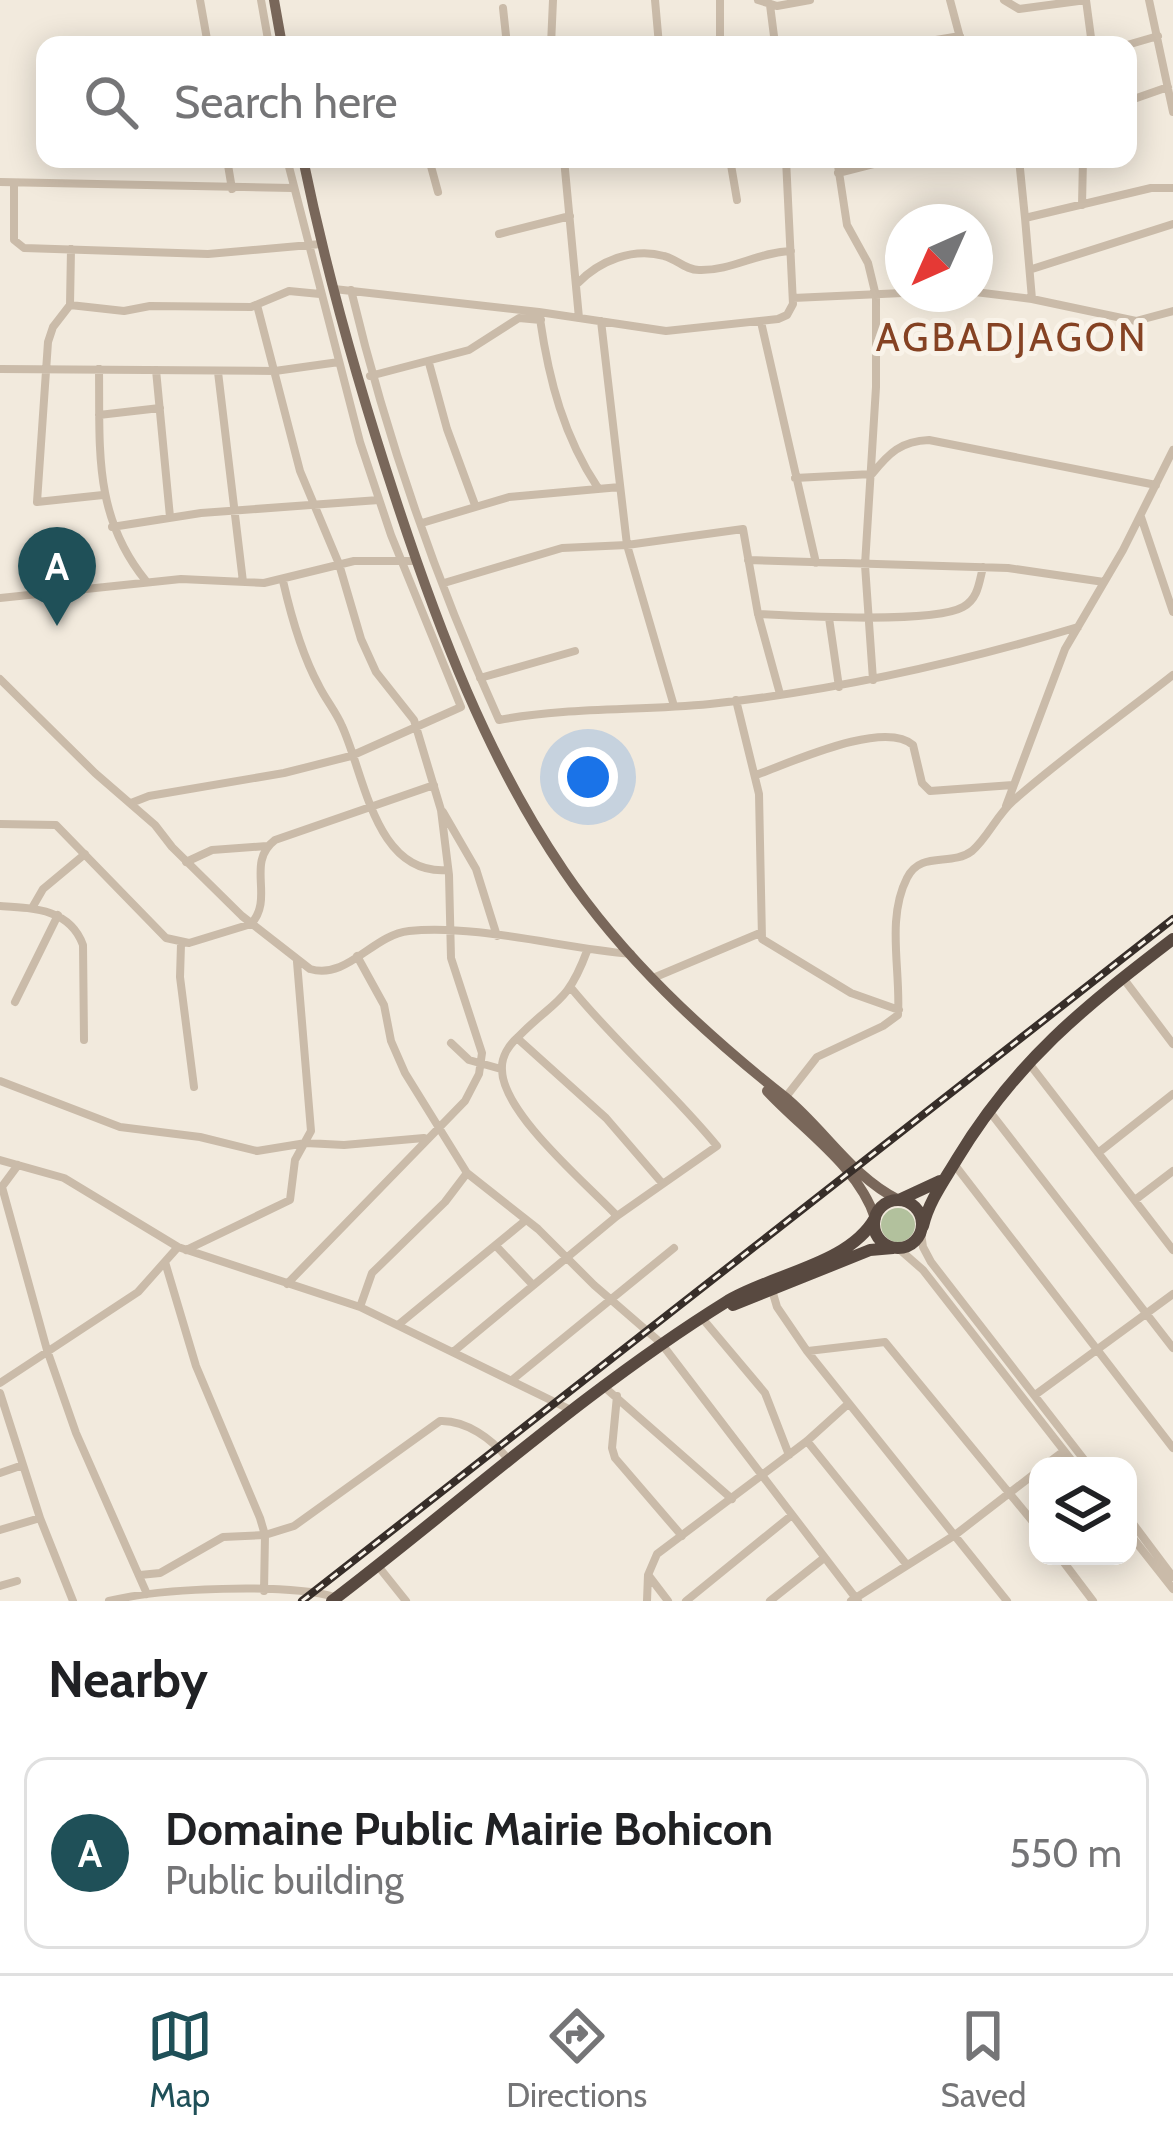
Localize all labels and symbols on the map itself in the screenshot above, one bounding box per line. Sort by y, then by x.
north arrow [885,204,993,312]
district label: AGBADJAGON [876,313,1148,361]
pin: A [18,527,96,626]
your location [558,747,618,807]

